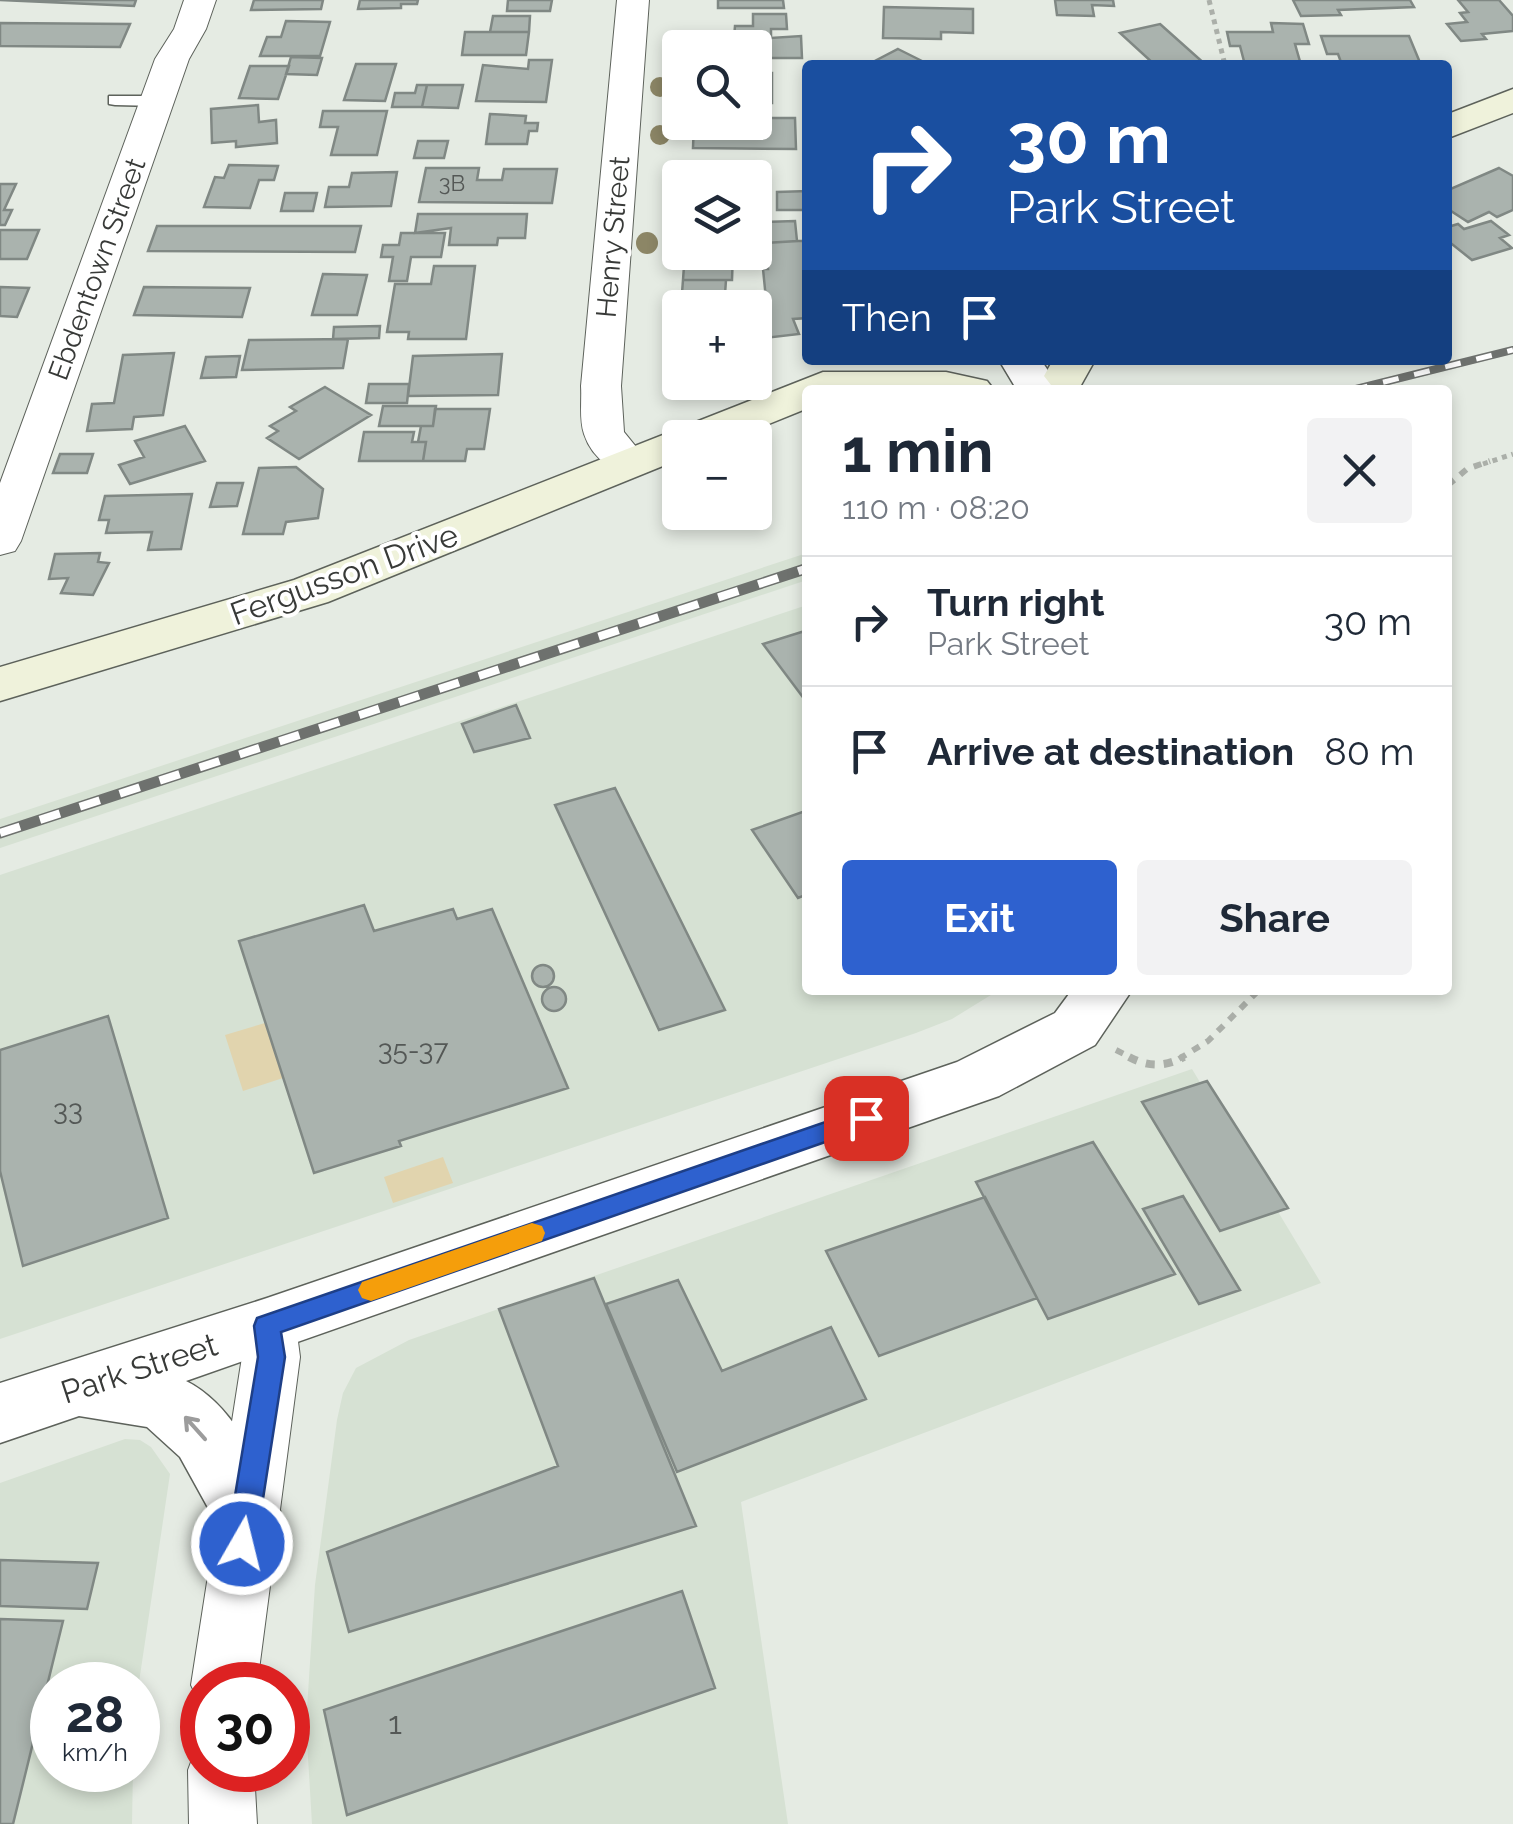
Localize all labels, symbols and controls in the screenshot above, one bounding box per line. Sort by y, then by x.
map controls [662,30,772,530]
button: search [662,30,772,140]
text: 30 m [1007,97,1171,179]
icon: right [842,100,972,230]
street label: Ebdentown Street [42,153,153,384]
street label: Henry Street [589,154,637,319]
button: layers [662,160,772,270]
house number: 3B [439,170,465,196]
text: Park Street [1007,181,1235,234]
button: + [662,290,772,400]
icon: arrive [952,290,1007,345]
text: Then [842,295,932,340]
text: 1 min [842,416,993,486]
button: close [1307,418,1412,523]
button: − [662,420,772,530]
text: 110 m · 08:20 [842,489,1030,526]
street label: Fergusson Drive [225,516,463,632]
text: Turn right [927,580,1104,625]
icon: right [842,594,897,649]
text: 30 m [1324,599,1412,644]
text: Park Street [927,625,1089,662]
icon: arrive [842,724,897,779]
text: Arrive at destination [927,729,1294,774]
text: 80 m [1324,729,1415,774]
button: Exit [842,860,1117,975]
button: Share [1137,860,1412,975]
house number: 35-37 [378,1034,448,1067]
pin [824,1076,909,1161]
icon: arrive [839,1091,894,1146]
house number: 33 [53,1094,83,1127]
street label: Park Street [56,1325,222,1411]
one-way arrow [184,1416,207,1441]
position arrow [190,1492,294,1596]
speed limit sign: 30 [180,1662,310,1792]
text: 28 [66,1685,124,1744]
house number: 1 [388,1704,402,1741]
text: km/h [62,1737,128,1767]

